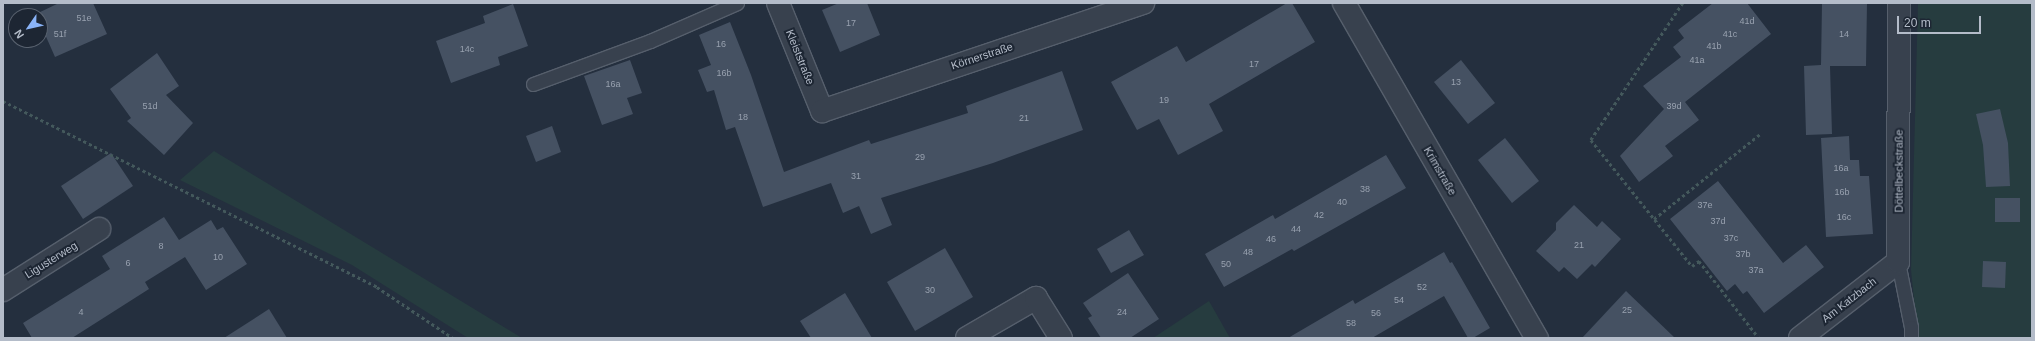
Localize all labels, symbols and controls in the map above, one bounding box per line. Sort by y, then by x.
north arrow [8,8,48,48]
scale bar [1899,8,1983,34]
house number: 51e [76,13,92,23]
house number: 41d [1739,16,1755,26]
text: 20 m [1904,16,1931,30]
house number: 17 [846,18,856,28]
text: N [12,28,26,41]
street label: Kleiststraße [783,28,817,86]
house number: 51f [54,29,66,39]
house number: 41c [1723,29,1737,39]
house number: 14 [1839,29,1849,39]
house number: 16 [716,39,726,49]
street label: Körnerstraße [949,40,1015,72]
house number: 41b [1706,41,1722,51]
house number: 14c [460,44,474,54]
house number: 41a [1689,55,1705,65]
house number: 17 [1249,59,1259,69]
house number: 16b [716,68,732,78]
house number: 13 [1451,77,1461,87]
house number: 16a [605,79,621,89]
house number: 19 [1159,95,1169,105]
house number: 51d [142,101,158,111]
house number: 39d [1666,101,1682,111]
house number: 18 [738,112,748,122]
house number: 21 [1019,113,1029,123]
street label: Döttelbeckstraße [1892,129,1906,213]
street label: Krimstraße [1421,144,1459,198]
house number: 29 [915,152,925,162]
house number: 16a [1833,163,1849,173]
house number: 31 [851,171,861,181]
house number: 38 [1360,184,1370,194]
house number: 16b [1834,187,1850,197]
house number: 40 [1337,197,1347,207]
house number: 37e [1697,200,1713,210]
house number: 42 [1314,210,1324,220]
house number: 16c [1837,212,1851,222]
house number: 37d [1710,216,1726,226]
house number: 44 [1291,224,1301,234]
house number: 37c [1724,233,1738,243]
house number: 46 [1266,234,1276,244]
street label: Ligusterweg [22,239,80,281]
house number: 21 [1574,240,1584,250]
house number: 8 [158,241,164,251]
house number: 48 [1243,247,1253,257]
house number: 37b [1735,249,1751,259]
house number: 10 [213,252,223,262]
house number: 6 [125,258,131,268]
house number: 50 [1221,259,1231,269]
house number: 37a [1748,265,1764,275]
street label: Am Katzbach [1819,275,1879,325]
house number: 52 [1417,282,1427,292]
house number: 30 [925,285,935,295]
house number: 54 [1394,295,1404,305]
house number: 25 [1622,305,1632,315]
house number: 4 [78,307,84,317]
house number: 24 [1117,307,1127,317]
house number: 56 [1371,308,1381,318]
house number: 58 [1346,318,1356,328]

